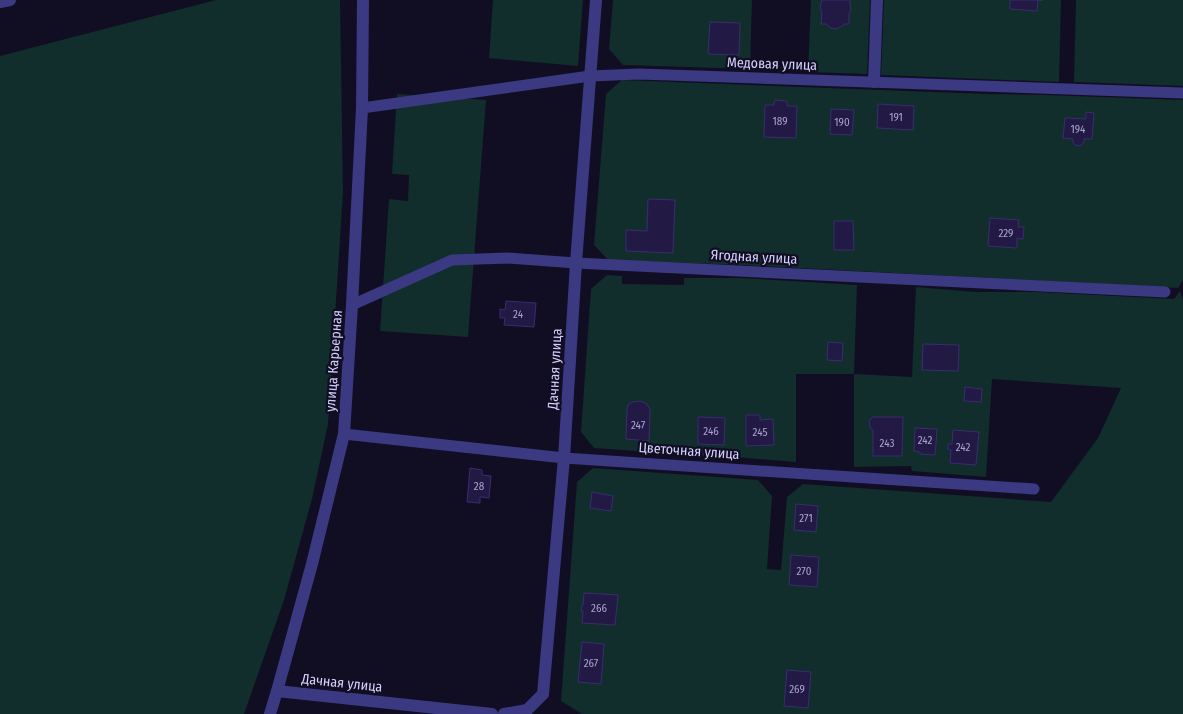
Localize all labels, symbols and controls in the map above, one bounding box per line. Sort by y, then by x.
street label: Медовая улица [727,54,817,74]
house number: 191 [889,111,903,124]
house number: 189 [773,115,787,128]
house number: 190 [834,116,850,129]
house number: 194 [1071,123,1086,136]
house number: 229 [999,227,1013,240]
street label: Ягодная улица [710,246,798,268]
house number: 24 [513,308,524,321]
street label: улица Карьерная [322,309,346,413]
street label: Дачная улица [544,328,566,411]
house number: 247 [631,419,646,432]
house number: 246 [703,425,719,438]
house number: 245 [753,426,767,439]
house number: 242 [918,434,932,447]
house number: 243 [880,437,894,450]
street label: Цветочная улица [638,439,740,463]
house number: 242 [956,441,970,454]
house number: 28 [474,480,485,493]
house number: 271 [799,512,813,525]
house number: 270 [797,565,812,578]
house number: 266 [591,602,607,615]
house number: 267 [584,657,599,670]
street label: Дачная улица [300,670,383,696]
house number: 269 [789,683,805,696]

